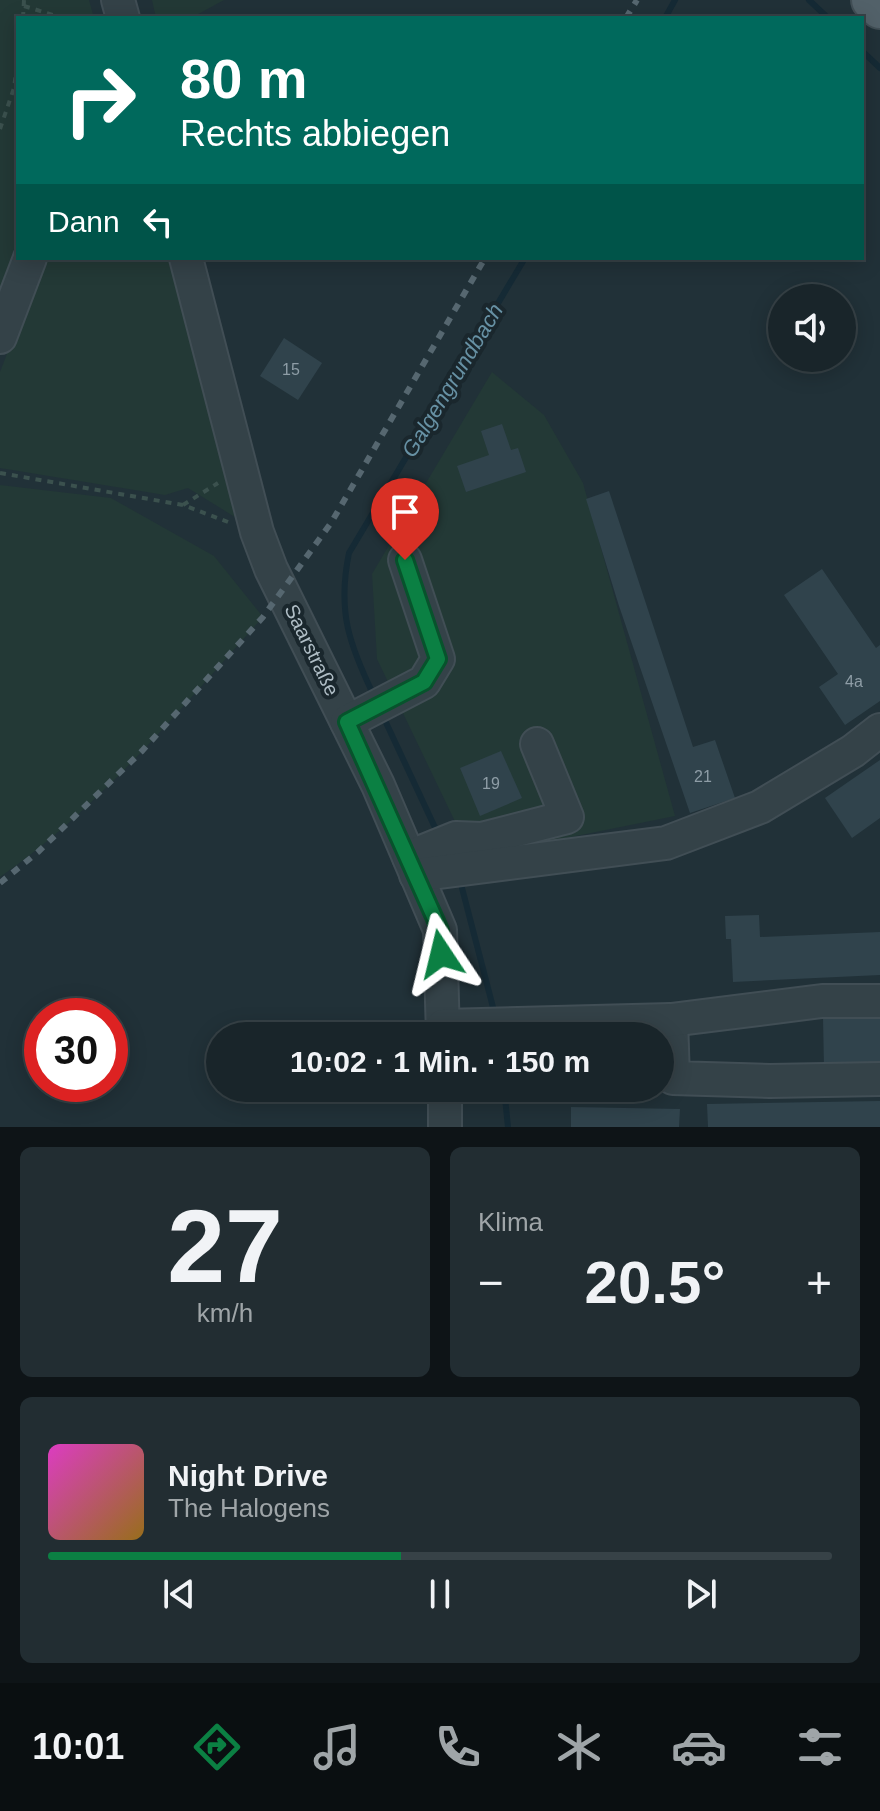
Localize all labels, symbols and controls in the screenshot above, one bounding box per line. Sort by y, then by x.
text: 80 m [180,47,308,110]
icon: right [48,48,152,152]
text: Rechts abbiegen [180,113,450,154]
icon: left [136,200,180,244]
text: Dann [48,205,120,238]
map controls [768,284,856,372]
button: sound [768,284,856,372]
water label: Galgengrundbach [397,299,508,462]
house number: 15 [282,361,300,378]
pin [371,478,439,560]
icon: arrive [383,490,427,534]
street label: Saarstraße [280,601,344,699]
house number: 4a [845,673,863,690]
house number: 21 [694,768,712,785]
house number: 19 [482,775,500,792]
position arrow [399,912,483,996]
speed limit sign: 30 [24,998,128,1102]
text: 10:02 · 1 Min. · 150 m [290,1045,590,1078]
text: 27 [167,1188,283,1304]
text: Klima [478,1207,543,1237]
text: 20.5° [585,1249,725,1316]
text: − [478,1258,504,1307]
text: + [806,1258,832,1307]
text: km/h [197,1298,253,1328]
text: Night Drive [168,1459,328,1492]
text: The Halogens [168,1493,330,1523]
icon: previous [157,1572,201,1616]
icon: pause [418,1572,462,1616]
icon: next [679,1572,723,1616]
icon: directions [189,1719,245,1775]
icon: music [309,1719,365,1775]
icon: phone [430,1719,486,1775]
icon: climate [551,1719,607,1775]
icon: car [671,1719,727,1775]
icon: filters [792,1719,848,1775]
text: 10:01 [32,1726,124,1767]

